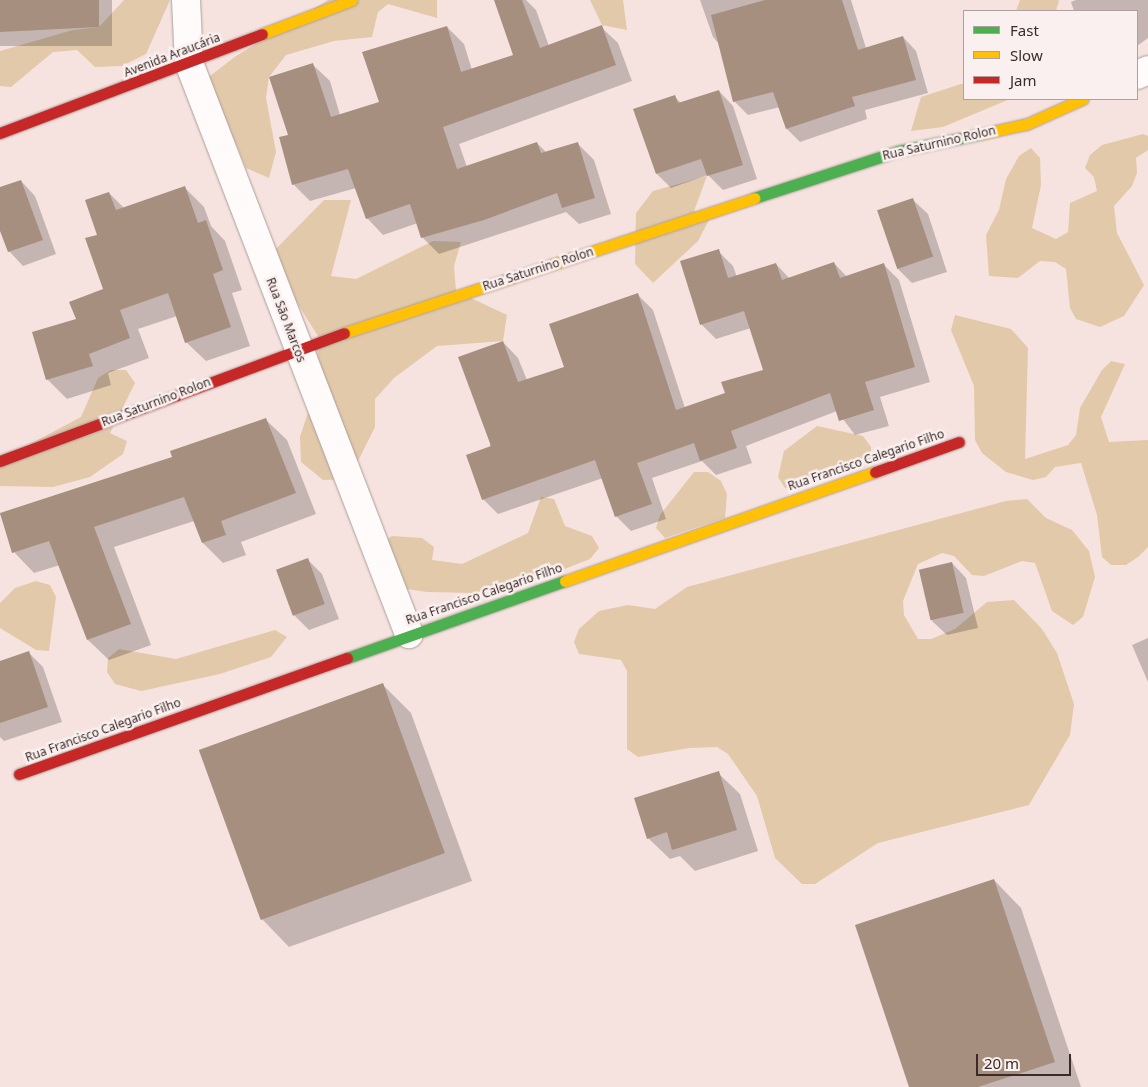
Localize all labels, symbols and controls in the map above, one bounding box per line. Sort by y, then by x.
legend [963,10,1138,100]
text: Fast [1010,20,1039,40]
street label: Avenida Araucária [122,30,222,80]
text: Slow [1010,45,1043,65]
text: Jam [1010,70,1037,90]
street label: Rua Saturnino Rolon [881,123,997,163]
street label: Rua Saturnino Rolon [481,244,595,294]
street label: Rua São Marcos [263,276,309,364]
street label: Rua Saturnino Rolon [99,375,213,429]
street label: Rua Francisco Calegario Filho [786,426,946,494]
street label: Rua Francisco Calegario Filho [404,560,564,628]
street label: Rua Francisco Calegario Filho [23,695,183,765]
scale bar [978,1044,1073,1076]
text: 20 m [984,1053,1019,1073]

